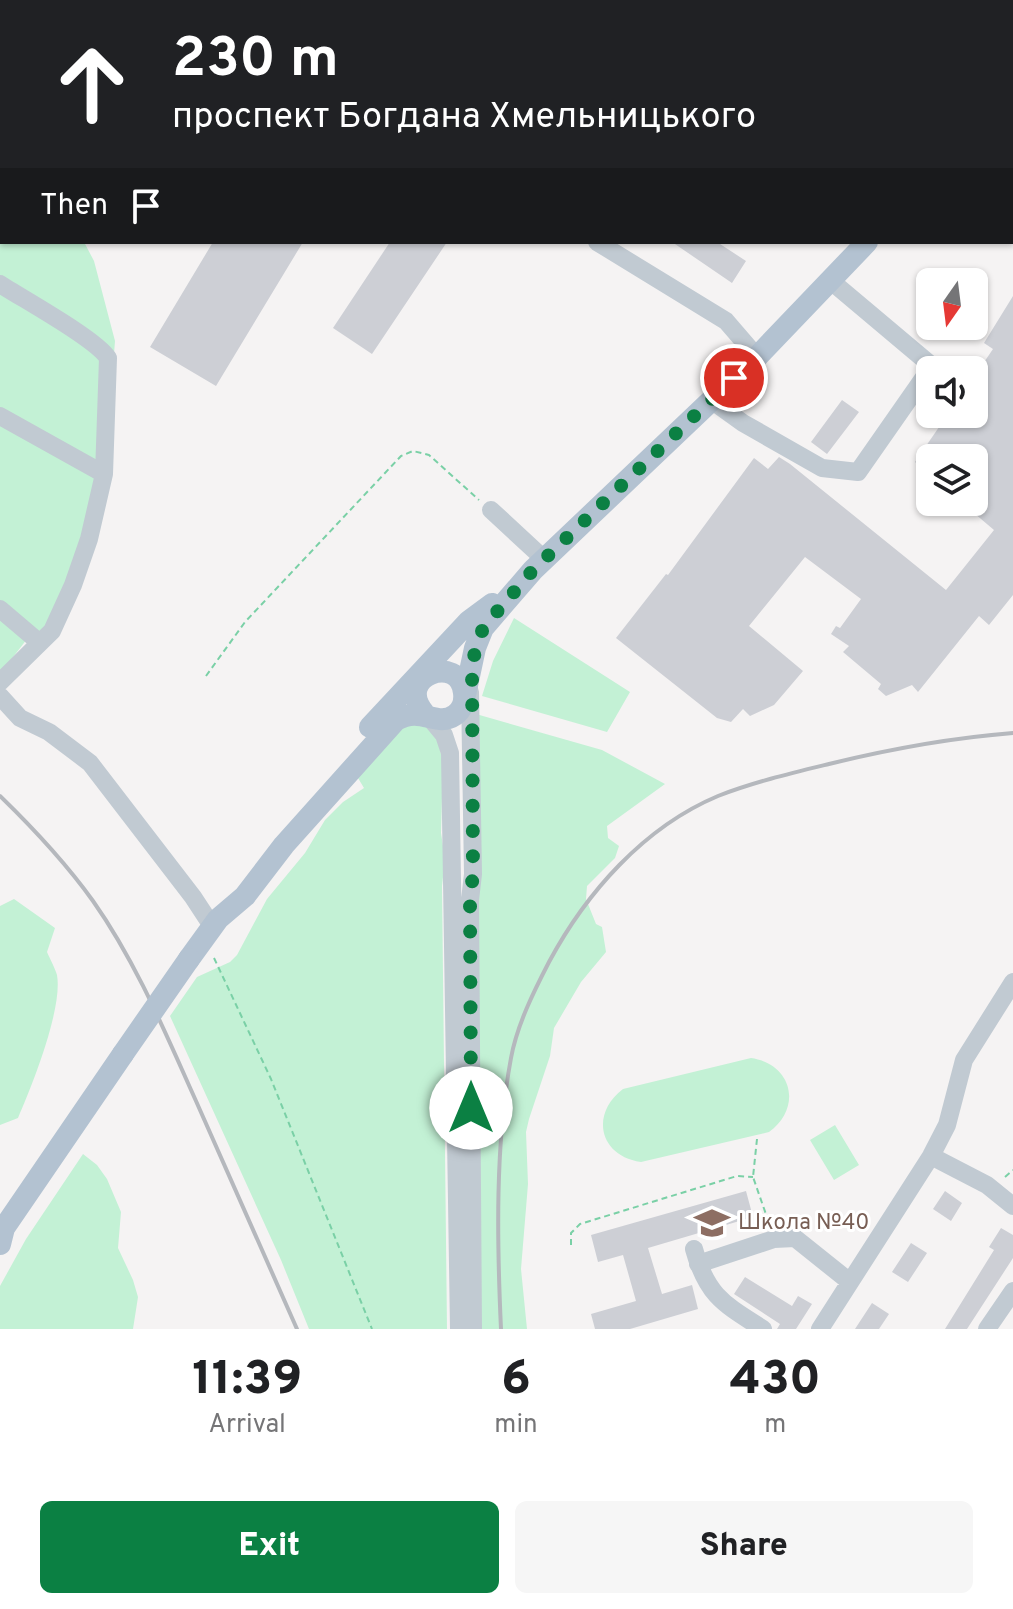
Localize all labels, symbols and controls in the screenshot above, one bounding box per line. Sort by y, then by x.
text: 230 m [172,26,339,96]
icon: ahead [40,32,144,136]
text: проспект Богдана Хмельницького [172,95,756,141]
icon: arrive [124,184,168,228]
text: Then [40,188,108,225]
north arrow [916,268,988,340]
map controls [916,268,988,516]
pin [700,344,768,412]
icon: arrive [712,356,756,400]
button: sound [916,356,988,428]
button: layers [916,444,988,516]
position arrow [429,1066,513,1150]
school or university icon: Школа №40 [693,1204,731,1242]
place label: Школа №40 [738,1210,869,1237]
text: 11:39 [192,1351,302,1411]
text: 6 [501,1351,531,1411]
text: 430 [730,1351,821,1411]
text: Arrival [208,1409,286,1442]
text: min [494,1409,538,1442]
text: m [764,1409,786,1442]
button: Exit [40,1501,499,1593]
button: Share [515,1501,973,1593]

